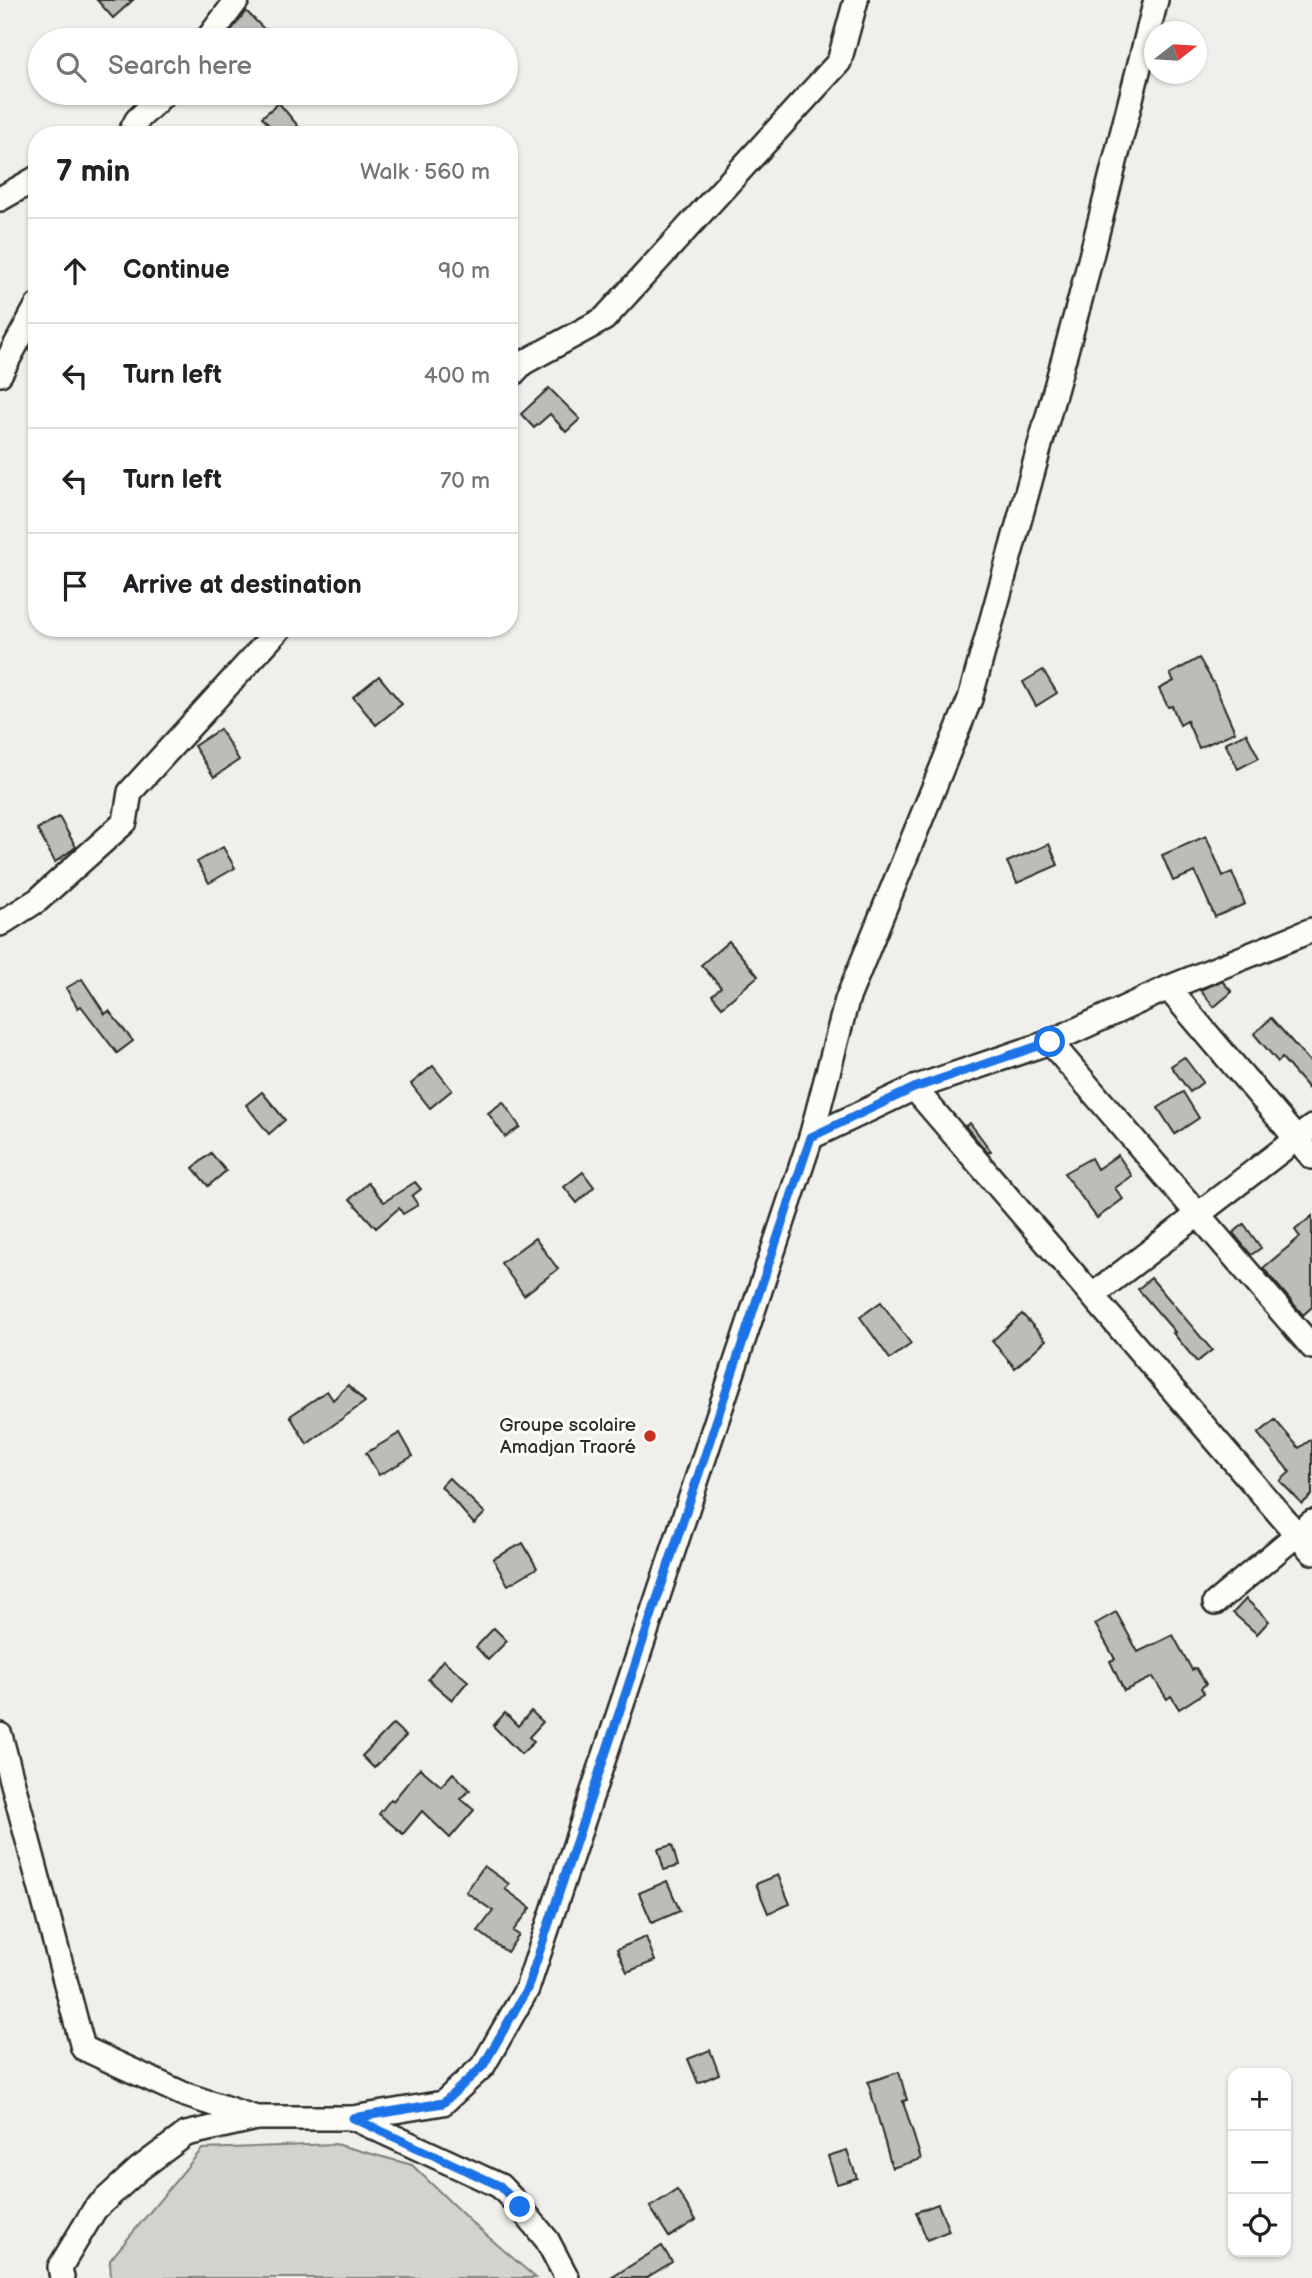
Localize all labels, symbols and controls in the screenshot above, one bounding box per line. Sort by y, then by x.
north arrow [1144,21,1207,84]
search box [28,28,518,105]
icon: search [52,48,90,86]
text: Search here [108,51,252,82]
text: 7 min [56,154,130,190]
text: Walk · 560 m [360,158,490,186]
icon: ahead [56,252,94,290]
text: Continue [123,255,230,286]
text: 90 m [438,257,490,285]
icon: left [56,357,94,395]
text: Turn left [123,360,222,391]
text: 400 m [424,362,490,390]
icon: left [56,462,94,500]
text: Turn left [123,465,222,496]
text: 70 m [440,467,490,495]
icon: arrive [56,567,94,605]
text: Arrive at destination [123,570,362,601]
route start [1034,1026,1065,1057]
place label: Groupe scolaire Amadjan Traoré [499,1414,636,1459]
marker: Groupe scolaire Amadjan Traoré [642,1428,658,1444]
map controls [1228,2068,1291,2257]
button: + [1228,2068,1291,2131]
button: − [1228,2131,1291,2194]
route end [504,2191,535,2222]
button: locate [1228,2194,1291,2257]

